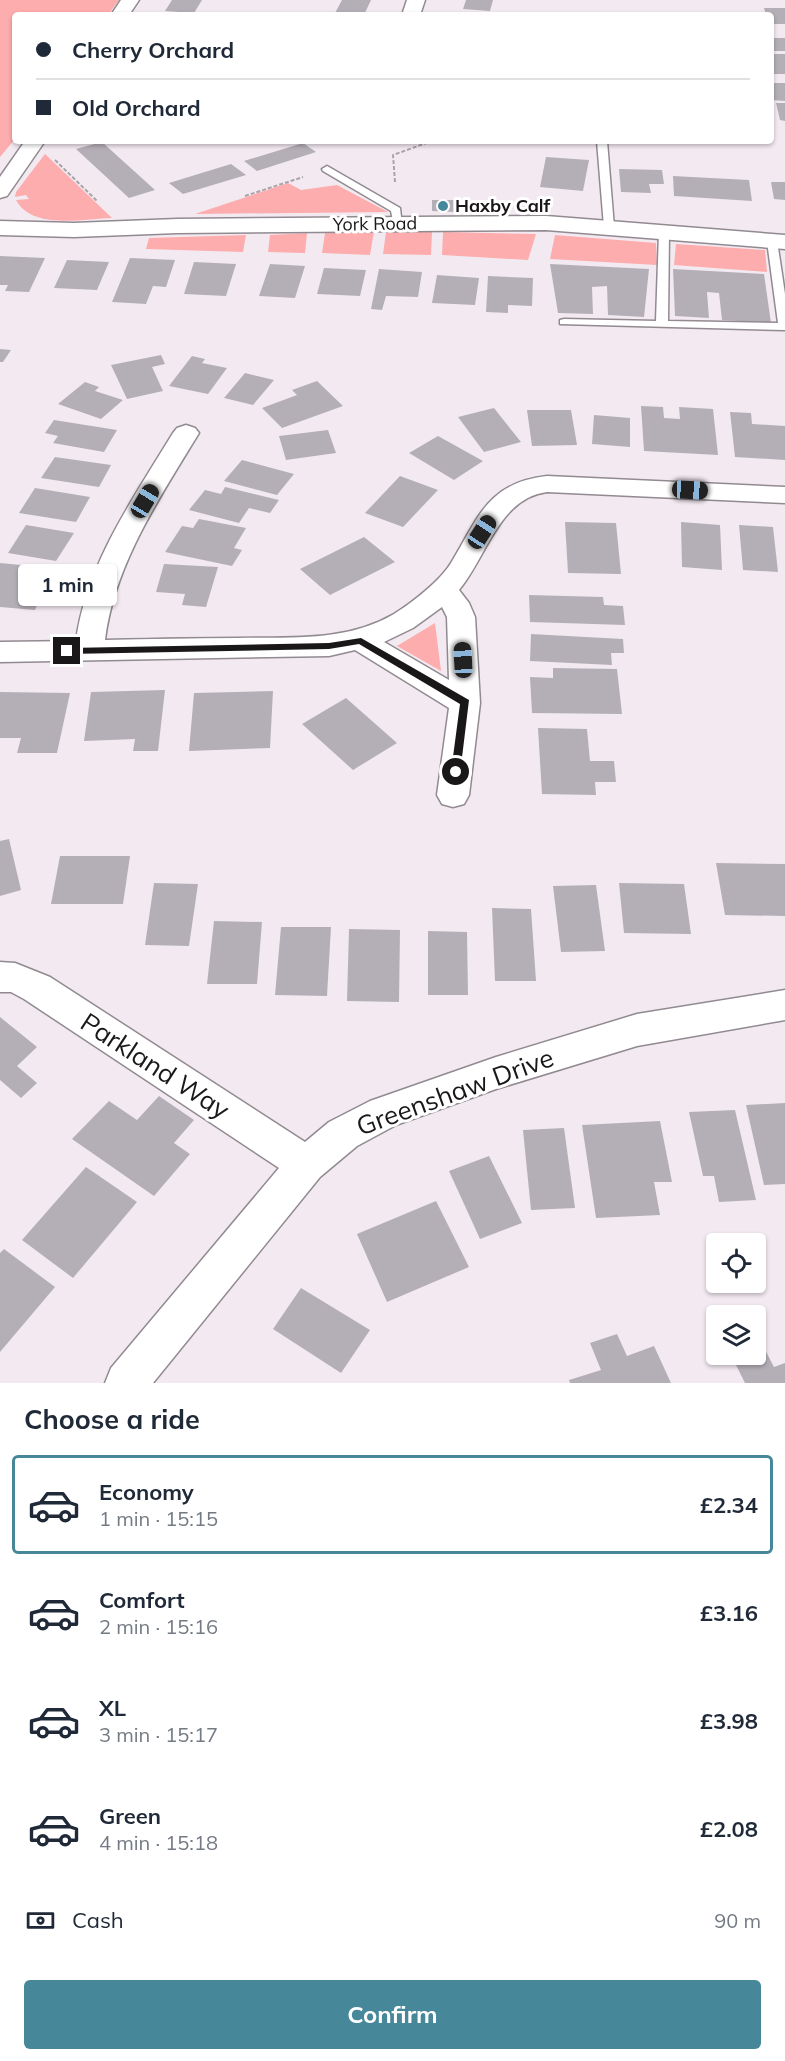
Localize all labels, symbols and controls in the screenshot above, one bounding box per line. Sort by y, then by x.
text: Cherry Orchard [72,36,234,64]
text: Old Orchard [72,94,201,122]
place label: Haxby Calf [455,194,551,217]
marker: Haxby Calf [436,199,450,213]
street label: York Road [332,211,417,236]
car [672,480,708,500]
car [128,481,162,521]
car [465,512,499,552]
callout: 1 min [17,564,116,606]
text: 1 min [41,572,94,597]
route end [53,637,80,664]
car [453,642,473,678]
route start [442,758,469,785]
street label: Parkland Way [75,1005,236,1126]
street label: Greenshaw Drive [352,1041,558,1143]
map controls [706,1233,766,1365]
button: locate [706,1233,766,1293]
button: layers [706,1305,766,1365]
text: Choose a ride [24,1402,200,1436]
icon: car [27,1478,81,1532]
text: Economy [99,1478,194,1506]
text: £2.34 [700,1491,758,1519]
text: 1 min · 15:15 [99,1506,218,1531]
icon: car [27,1586,81,1640]
text: Comfort [99,1586,185,1614]
text: £3.16 [700,1599,758,1627]
text: 2 min · 15:16 [99,1614,218,1639]
icon: car [27,1694,81,1748]
text: XL [99,1694,126,1722]
text: £3.98 [700,1707,758,1735]
text: 3 min · 15:17 [99,1722,218,1747]
icon: car [27,1802,81,1856]
text: Green [99,1802,161,1830]
text: £2.08 [700,1815,758,1843]
text: 4 min · 15:18 [99,1830,218,1855]
icon: cash [24,1904,57,1937]
text: Cash [72,1906,124,1934]
text: 90 m [714,1908,761,1933]
button: Confirm [24,1980,761,2049]

